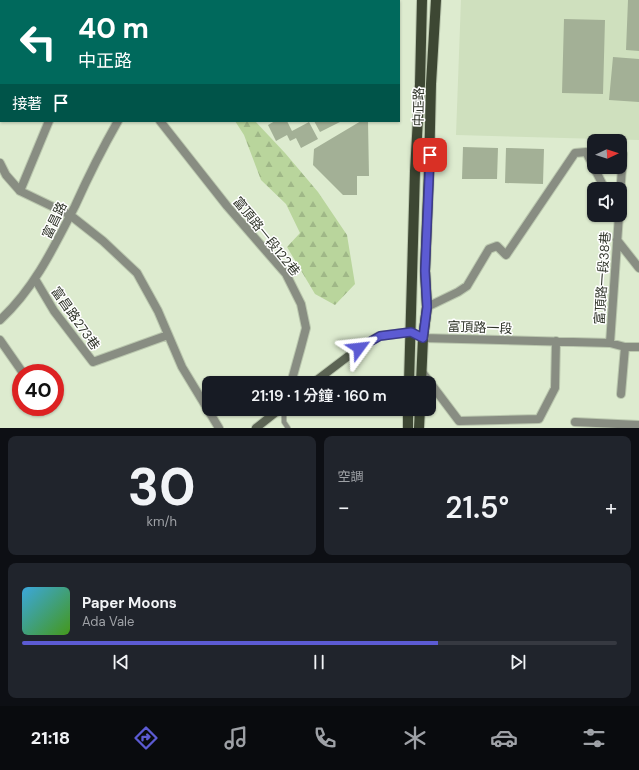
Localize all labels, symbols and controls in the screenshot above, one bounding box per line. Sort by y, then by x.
text: 40 m [78,10,149,47]
icon: left [12,16,64,68]
text: 中正路 [78,49,132,73]
street label: 中正路 [410,87,427,127]
icon: arrive [50,92,72,114]
text: 接著 [12,94,42,114]
north arrow [587,134,627,174]
map controls [587,134,627,222]
pin [413,138,447,172]
icon: arrive [419,144,441,166]
button: sound [587,182,627,222]
street label: 富頂路一段122巷 [229,193,304,279]
street label: 富昌路 [38,199,71,241]
street label: 富頂路一段38巷 [591,231,614,325]
street label: 富昌路273巷 [48,283,104,353]
street label: 富頂路一段 [447,318,513,337]
position arrow [338,327,380,369]
speed limit sign: 40 [12,364,64,416]
text: 21:19 · 1 分鐘 · 160 m [251,386,387,406]
text: 30 [128,453,196,521]
text: 空調 [338,468,364,485]
text: 21.5° [445,488,509,527]
text: − [338,493,350,522]
text: + [605,493,617,522]
text: km/h [146,513,177,530]
text: Paper Moons [82,593,177,613]
text: Ada Vale [82,613,134,630]
icon: previous [110,651,132,673]
icon: pause [308,651,330,673]
icon: next [507,651,529,673]
icon: directions [132,724,160,752]
icon: music [222,724,250,752]
icon: phone [311,724,339,752]
icon: climate [401,724,429,752]
icon: car [490,724,518,752]
icon: filters [580,724,608,752]
text: 21:18 [31,726,70,750]

